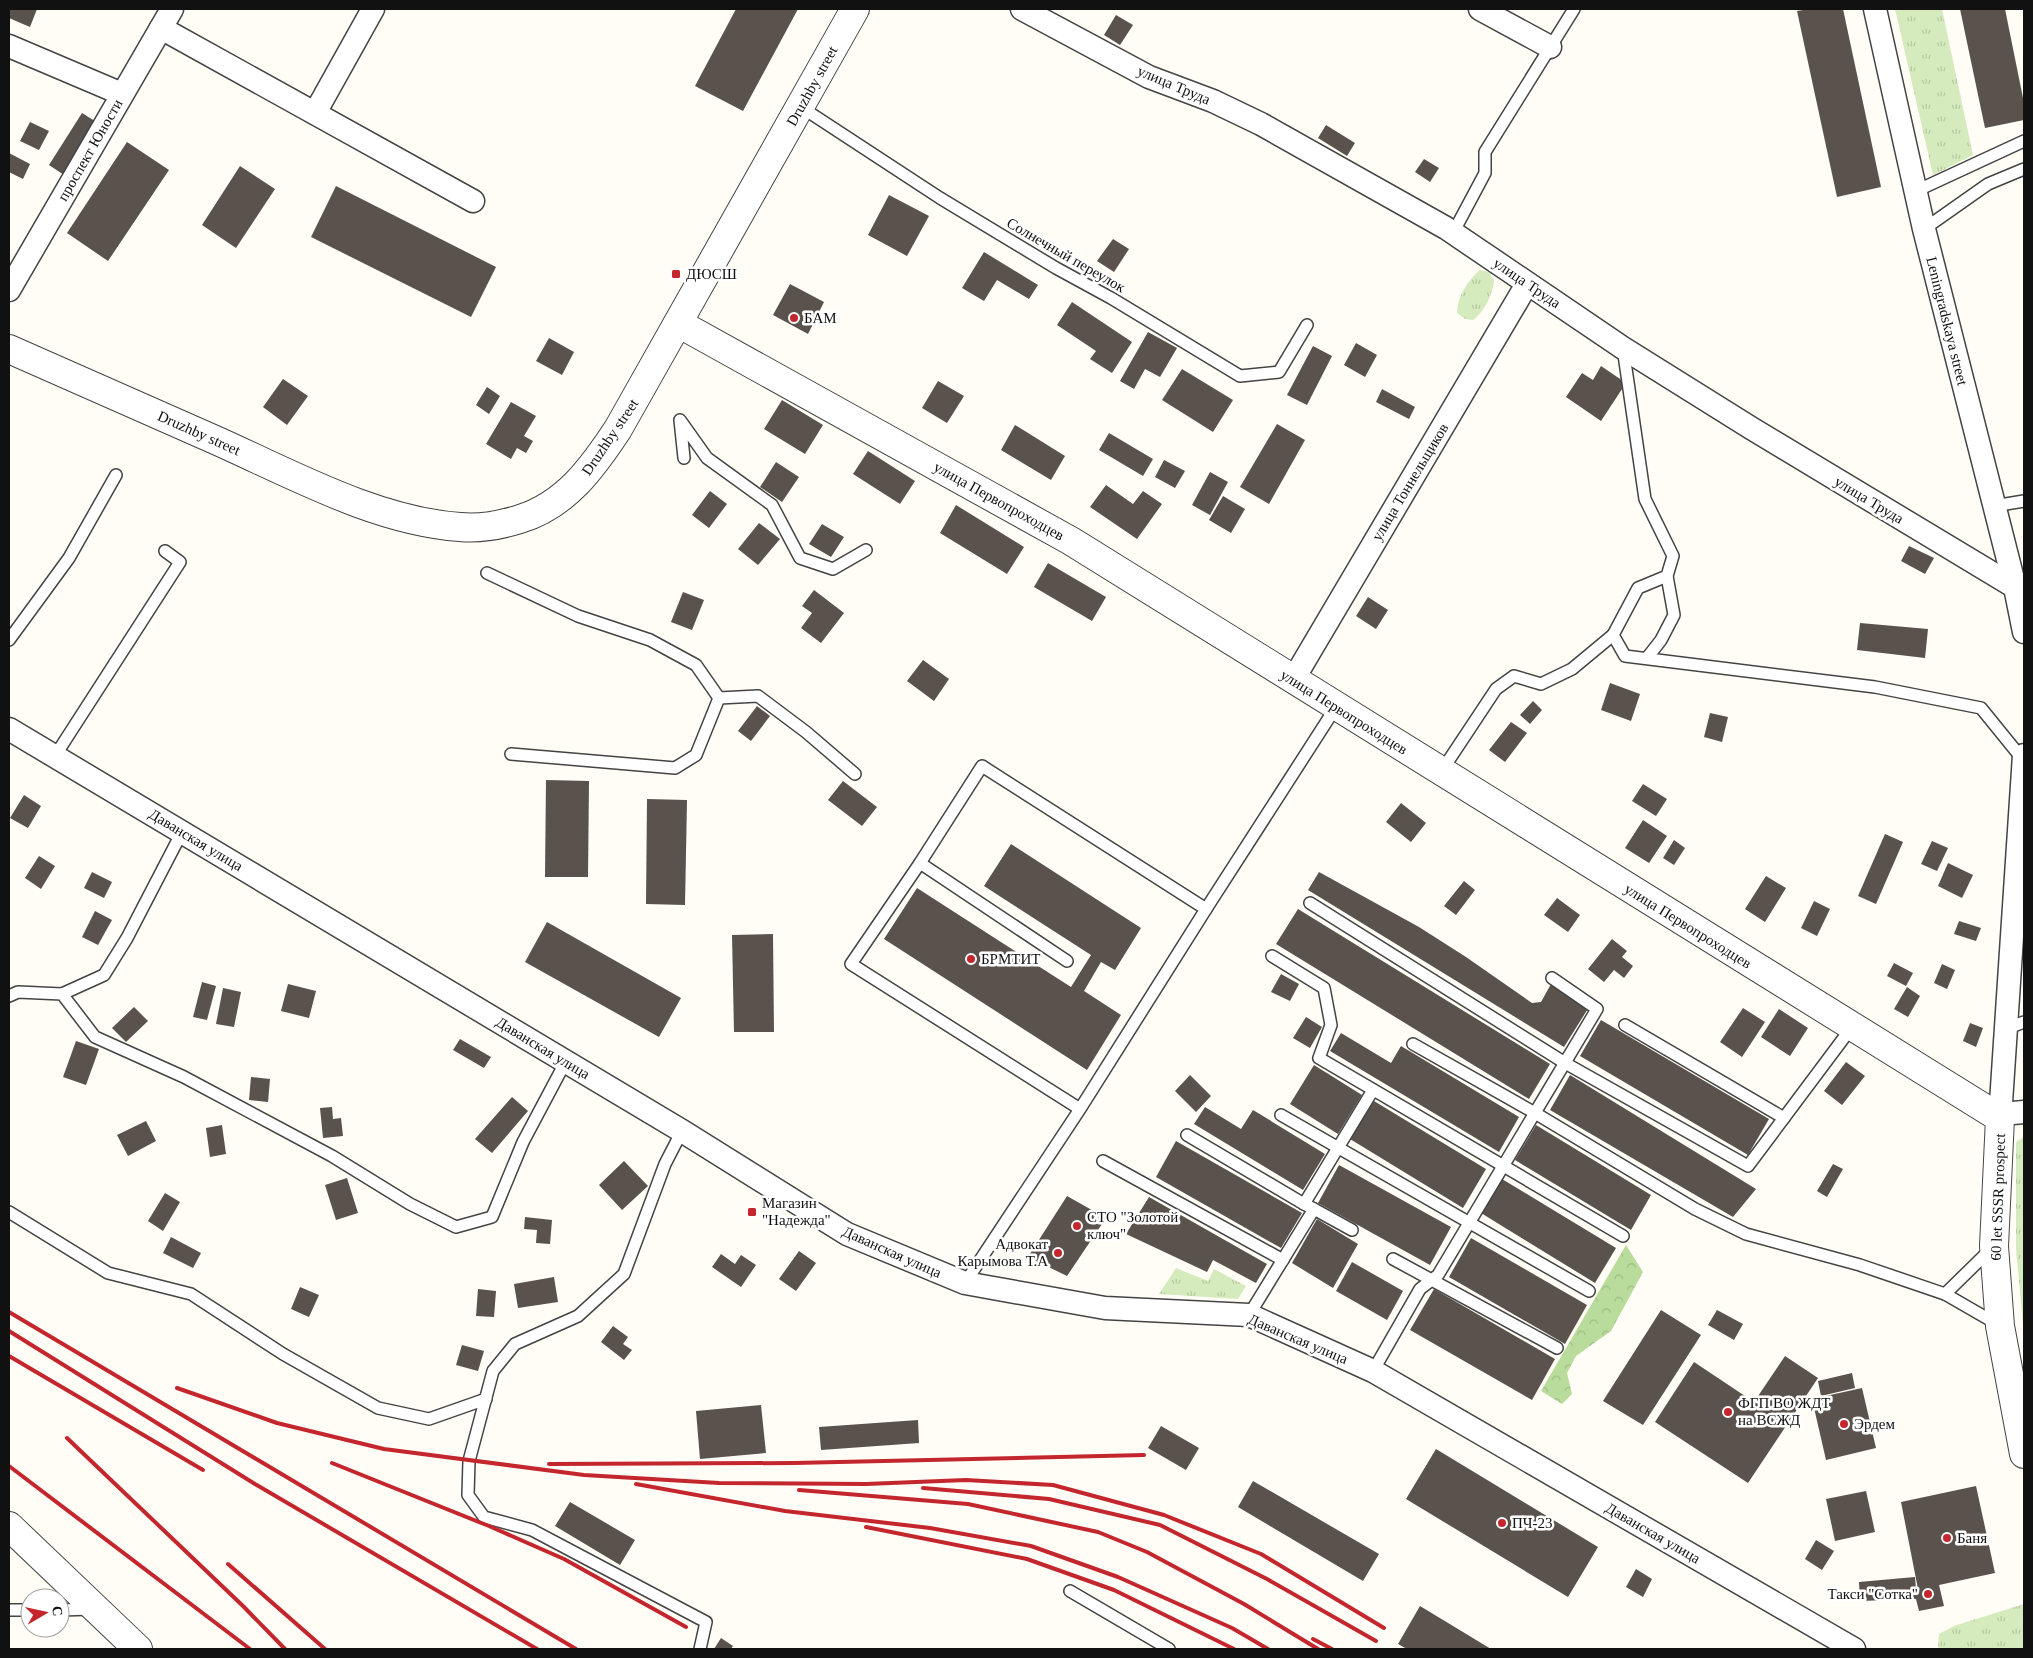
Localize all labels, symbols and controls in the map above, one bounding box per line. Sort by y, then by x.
street label: Druzhby street [783,43,841,129]
street label: улица Труда [1135,62,1213,108]
street label: проспект Юности [54,96,126,204]
street label: Солнечный переулок [1004,215,1129,296]
street label: улица Труда [1490,255,1564,311]
street label: Leningradskaya street [1923,255,1971,388]
place label: ДЮСШ [686,266,737,282]
marker: ДЮСШ [670,268,682,280]
place label: БАМ [804,310,837,326]
marker: БАМ [788,312,800,324]
street label: Druzhby street [579,395,642,478]
street label: Druzhby street [155,408,244,459]
street label: улица Тоннельщиков [1369,420,1451,544]
street label: улица Первопроходцев [931,459,1067,543]
street label: улица Труда [1832,473,1907,527]
street label: улица Первопроходцев [1278,666,1410,758]
street label: Даванская улица [146,806,246,874]
street label: улица Первопроходцев [1622,880,1754,972]
place label: БРМТИТ [981,951,1040,967]
marker: БРМТИТ [965,953,977,965]
street label: Даванская улица [493,1014,593,1082]
street label: 60 let SSSR prospect [1988,1132,2008,1261]
place label: Магазин "Надежда" [762,1195,831,1228]
marker: Магазин "Надежда" [746,1206,758,1218]
place label: СТО "Золотой ключ" [1087,1209,1178,1242]
marker: СТО "Золотой ключ" [1071,1220,1083,1232]
street label: Даванская улица [840,1223,944,1281]
place label: Адвокат Карымова Т.А [957,1236,1048,1269]
marker: Адвокат Карымова Т.А [1052,1247,1064,1259]
street label: Даванская улица [1246,1311,1350,1367]
place label: ФГП ВО ЖДТ на ВСЖД [1738,1395,1831,1428]
marker: ФГП ВО ЖДТ на ВСЖД [1722,1406,1734,1418]
place label: Эрдем [1854,1416,1895,1432]
marker: Эрдем [1838,1418,1850,1430]
street label: Даванская улица [1603,1499,1703,1567]
place label: ПЧ-23 [1512,1515,1553,1531]
marker: ПЧ-23 [1496,1517,1508,1529]
place label: Баня [1957,1530,1987,1546]
marker: Баня [1941,1532,1953,1544]
place label: Такси "Сотка" [1827,1586,1918,1602]
north arrow [20,1588,70,1638]
marker: Такси "Сотка" [1922,1588,1934,1600]
text: С [49,1605,66,1617]

